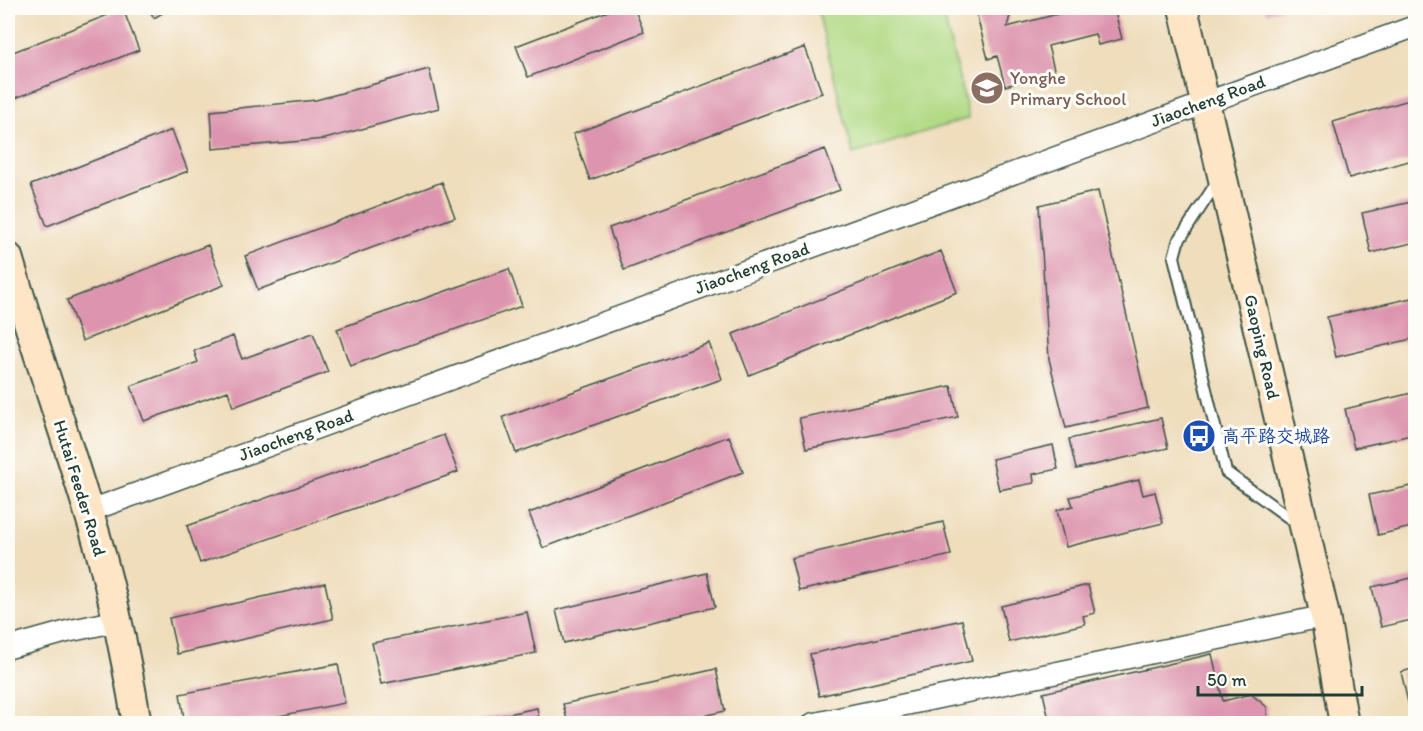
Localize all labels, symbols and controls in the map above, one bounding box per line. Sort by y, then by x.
place label: Yonghe Primary School [1010,67,1126,110]
school or university icon: Yonghe Primary School [969,70,1005,106]
street label: Jiaocheng Road [1148,70,1269,132]
street label: Jiaocheng Road [692,237,813,299]
street label: Gaoping Road [1239,293,1285,402]
street label: Jiaocheng Road [236,404,357,466]
street label: Hutai Feeder Road [49,417,111,559]
bus stop icon: 高平路交城路 [1181,418,1217,454]
place label: 高平路交城路 [1222,425,1330,447]
scale bar [1198,659,1362,697]
text: 50 m [1207,669,1247,691]

